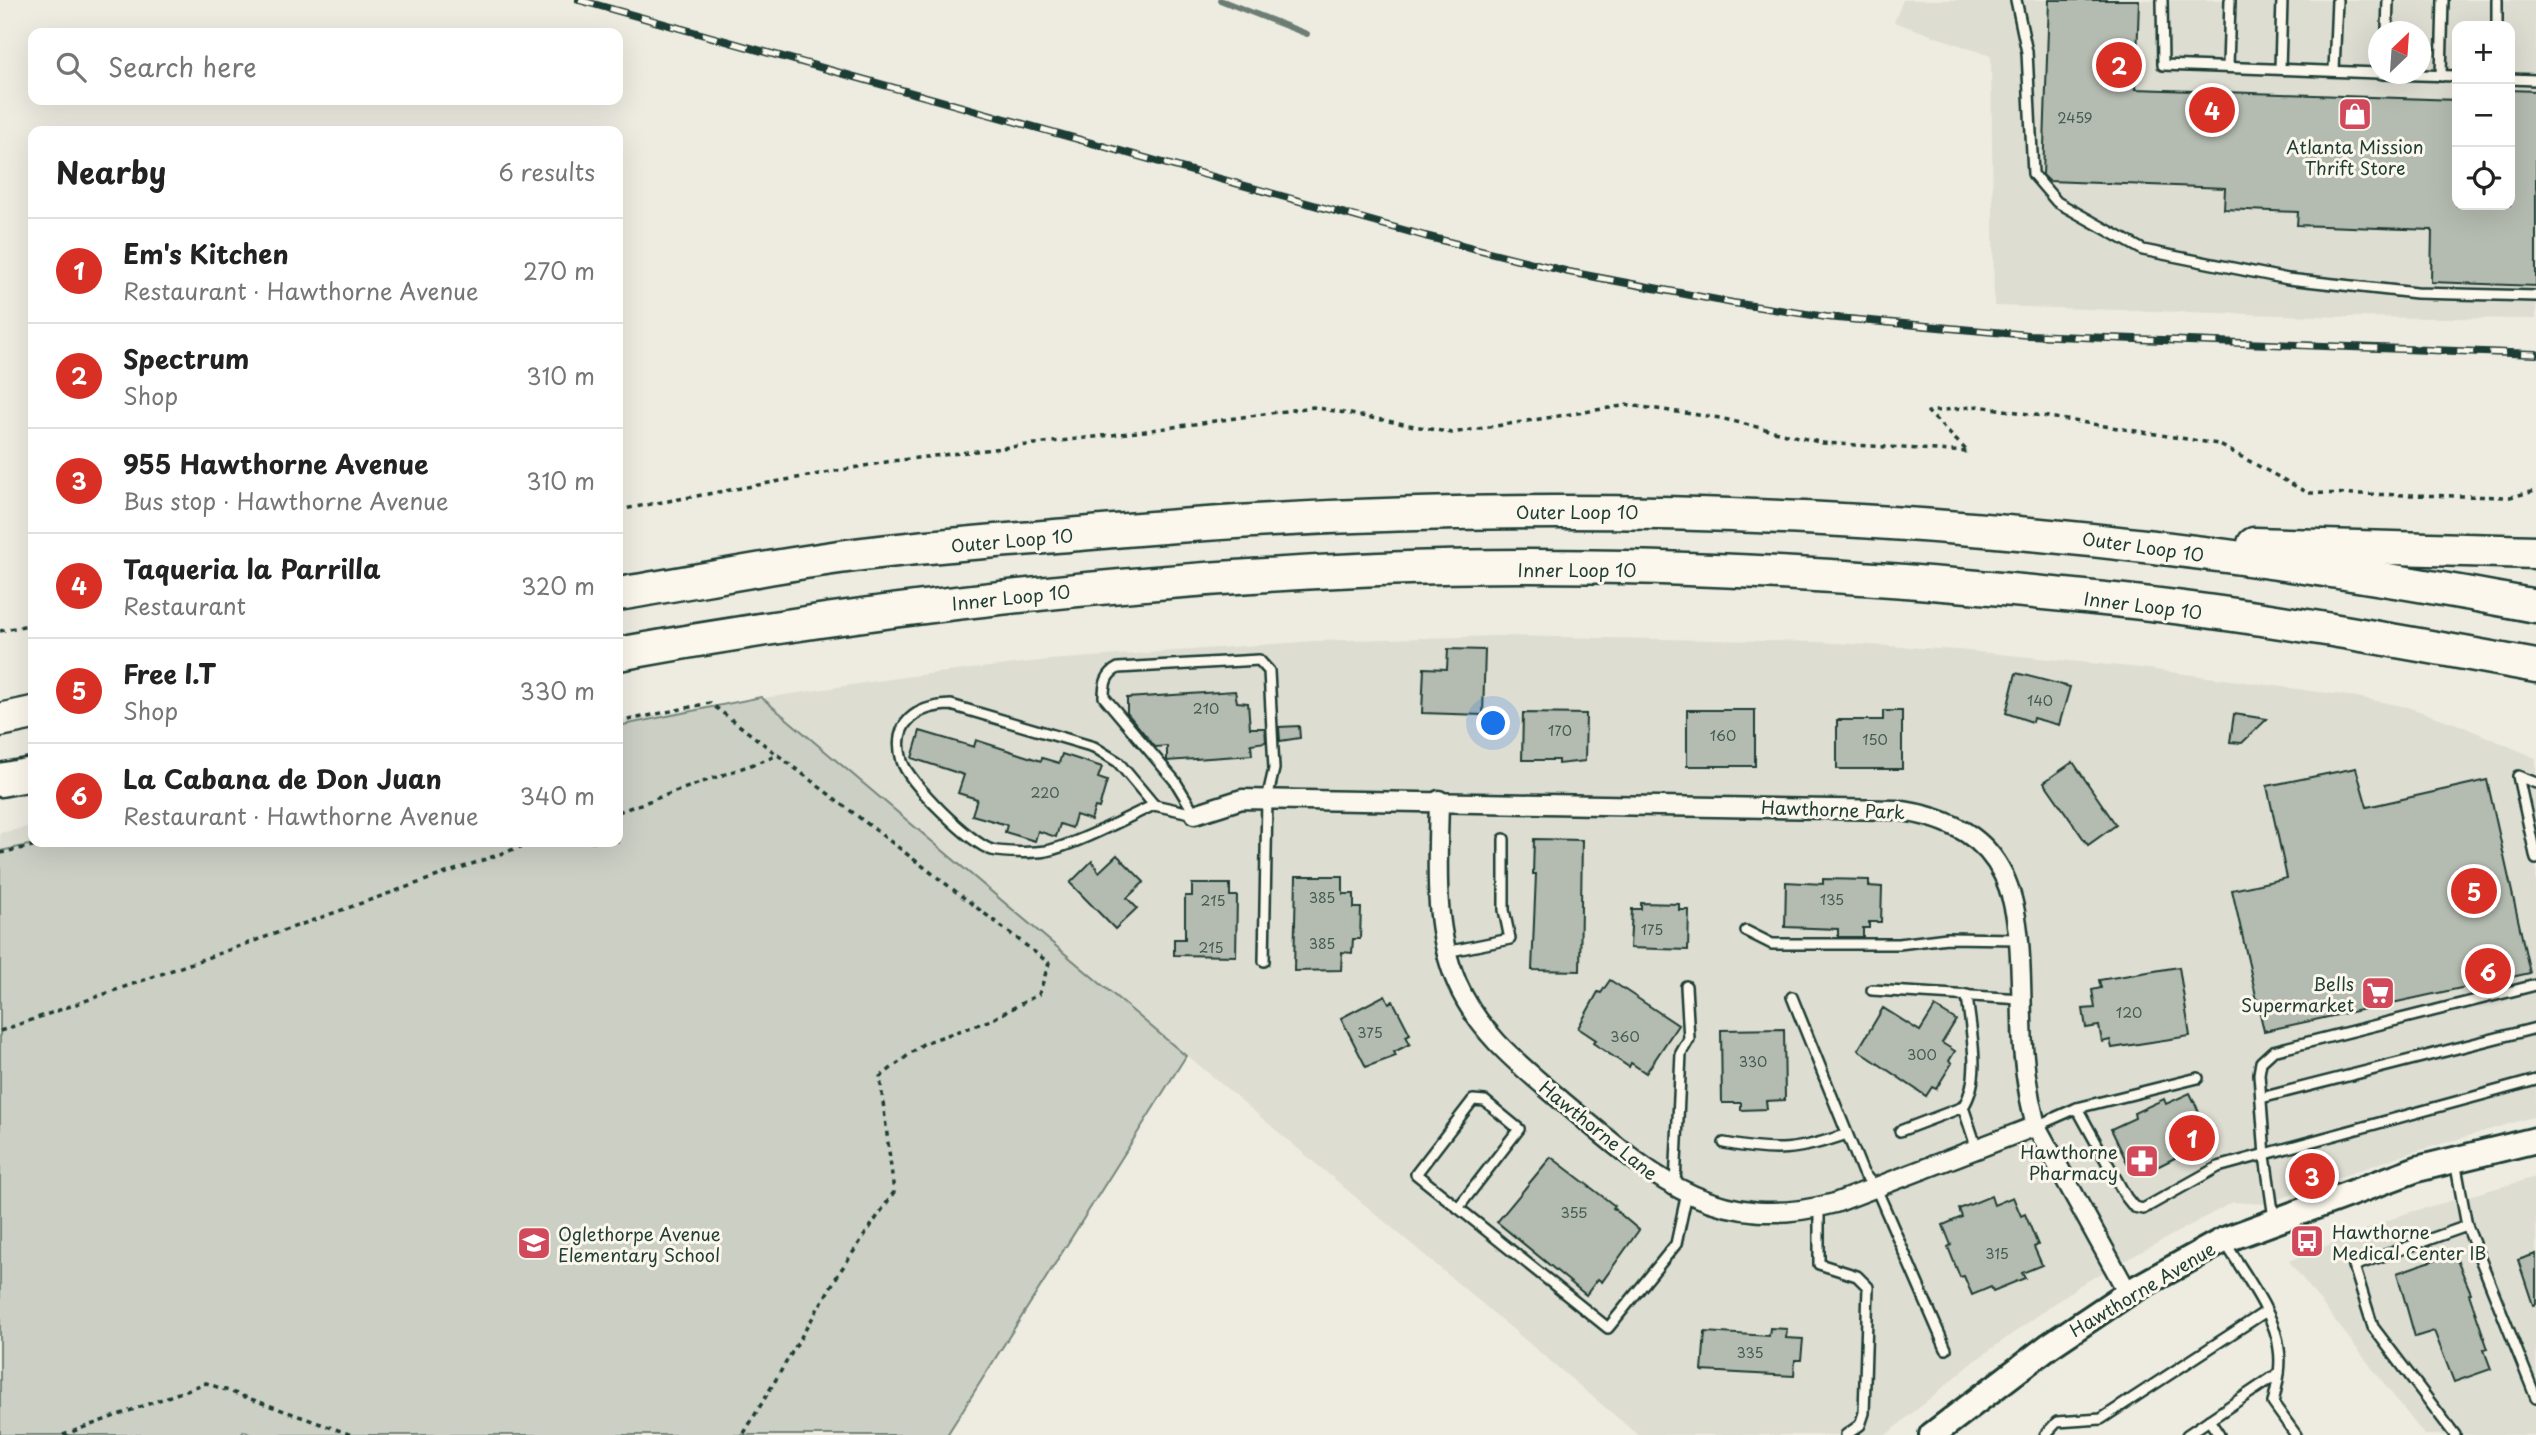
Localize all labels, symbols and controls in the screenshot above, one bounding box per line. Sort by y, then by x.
north arrow [2368,21,2431,84]
map controls [2452,21,2515,210]
button: + [2452,21,2515,84]
search box [28,28,623,105]
pin: 2 [2096,39,2142,91]
text: Search here [108,47,257,86]
icon: search [52,48,90,86]
pin: 4 [2189,84,2235,136]
button: − [2452,84,2515,147]
shop icon: Atlanta Mission Thrift Store [2336,95,2374,133]
house number: 2459 [2057,107,2093,128]
place label: Atlanta Mission Thrift Store [2286,133,2424,181]
button: locate [2452,147,2515,210]
text: Nearby [56,149,166,194]
text: 6 results [499,154,595,189]
text: Em's Kitchen [123,234,289,273]
text: 1 [74,253,85,288]
text: 270 m [523,253,595,288]
text: Restaurant · Hawthorne Avenue [123,273,479,308]
text: Spectrum [123,339,249,378]
text: 2 [71,358,87,393]
text: 310 m [526,358,595,393]
text: Shop [123,378,178,413]
text: 955 Hawthorne Avenue [123,444,429,483]
text: 3 [71,463,87,498]
text: 310 m [526,463,595,498]
text: Bus stop · Hawthorne Avenue [123,483,449,518]
street label: Outer Loop 10 [1516,498,1638,525]
street label: Outer Loop 10 [950,521,1074,559]
street label: Outer Loop 10 [2080,524,2206,568]
text: Taqueria la Parrilla [123,549,381,588]
street label: Inner Loop 10 [1517,556,1637,583]
text: 4 [71,568,87,603]
text: 320 m [521,568,595,603]
street label: Inner Loop 10 [950,577,1072,617]
street label: Inner Loop 10 [2082,584,2204,626]
text: Restaurant [123,588,246,623]
text: Free I.T [123,654,216,693]
text: 5 [72,673,86,708]
text: 330 m [519,673,595,708]
house number: 140 [2027,690,2053,711]
text: Shop [123,693,178,728]
house number: 210 [1193,698,1219,719]
your location [1476,706,1510,740]
house number: 170 [1548,720,1572,741]
house number: 160 [1710,725,1736,746]
house number: 150 [1862,729,1888,750]
text: La Cabana de Don Juan [123,759,442,798]
text: 6 [71,778,87,813]
text: 340 m [520,778,595,813]
house number: 220 [1031,782,1059,803]
street label: Hawthorne Park [1761,793,1906,825]
text: Restaurant · Hawthorne Avenue [123,798,479,833]
pin: 5 [2451,865,2497,917]
house number: 385 [1309,887,1335,908]
house number: 135 [1820,889,1844,910]
house number: 215 [1200,890,1226,911]
house number: 175 [1641,919,1663,940]
house number: 385 [1309,933,1335,954]
house number: 215 [1198,937,1224,958]
pin: 6 [2465,945,2511,997]
place label: Bells Supermarket [2241,970,2354,1018]
supermarket icon: Bells Supermarket [2359,974,2397,1012]
house number: 120 [2116,1002,2142,1023]
house number: 375 [1357,1022,1383,1043]
house number: 360 [1610,1026,1640,1047]
house number: 300 [1907,1044,1937,1065]
house number: 330 [1739,1051,1767,1072]
street label: Hawthorne Lane [1534,1074,1664,1186]
pin: 1 [2169,1112,2215,1164]
place label: Hawthorne Pharmacy [2020,1138,2118,1186]
pharmacy icon: Hawthorne Pharmacy [2123,1142,2161,1180]
pin: 3 [2289,1150,2335,1202]
house number: 355 [1561,1202,1587,1223]
place label: Hawthorne Medical Center IB [2332,1218,2486,1266]
place label: Oglethorpe Avenue Elementary School [558,1220,721,1268]
bus stop icon: Hawthorne Medical Center IB [2288,1222,2326,1260]
school or university icon: Oglethorpe Avenue Elementary School [515,1224,553,1262]
street label: Hawthorne Avenue [2064,1235,2220,1343]
house number: 315 [1985,1243,2009,1264]
house number: 335 [1736,1342,1764,1363]

